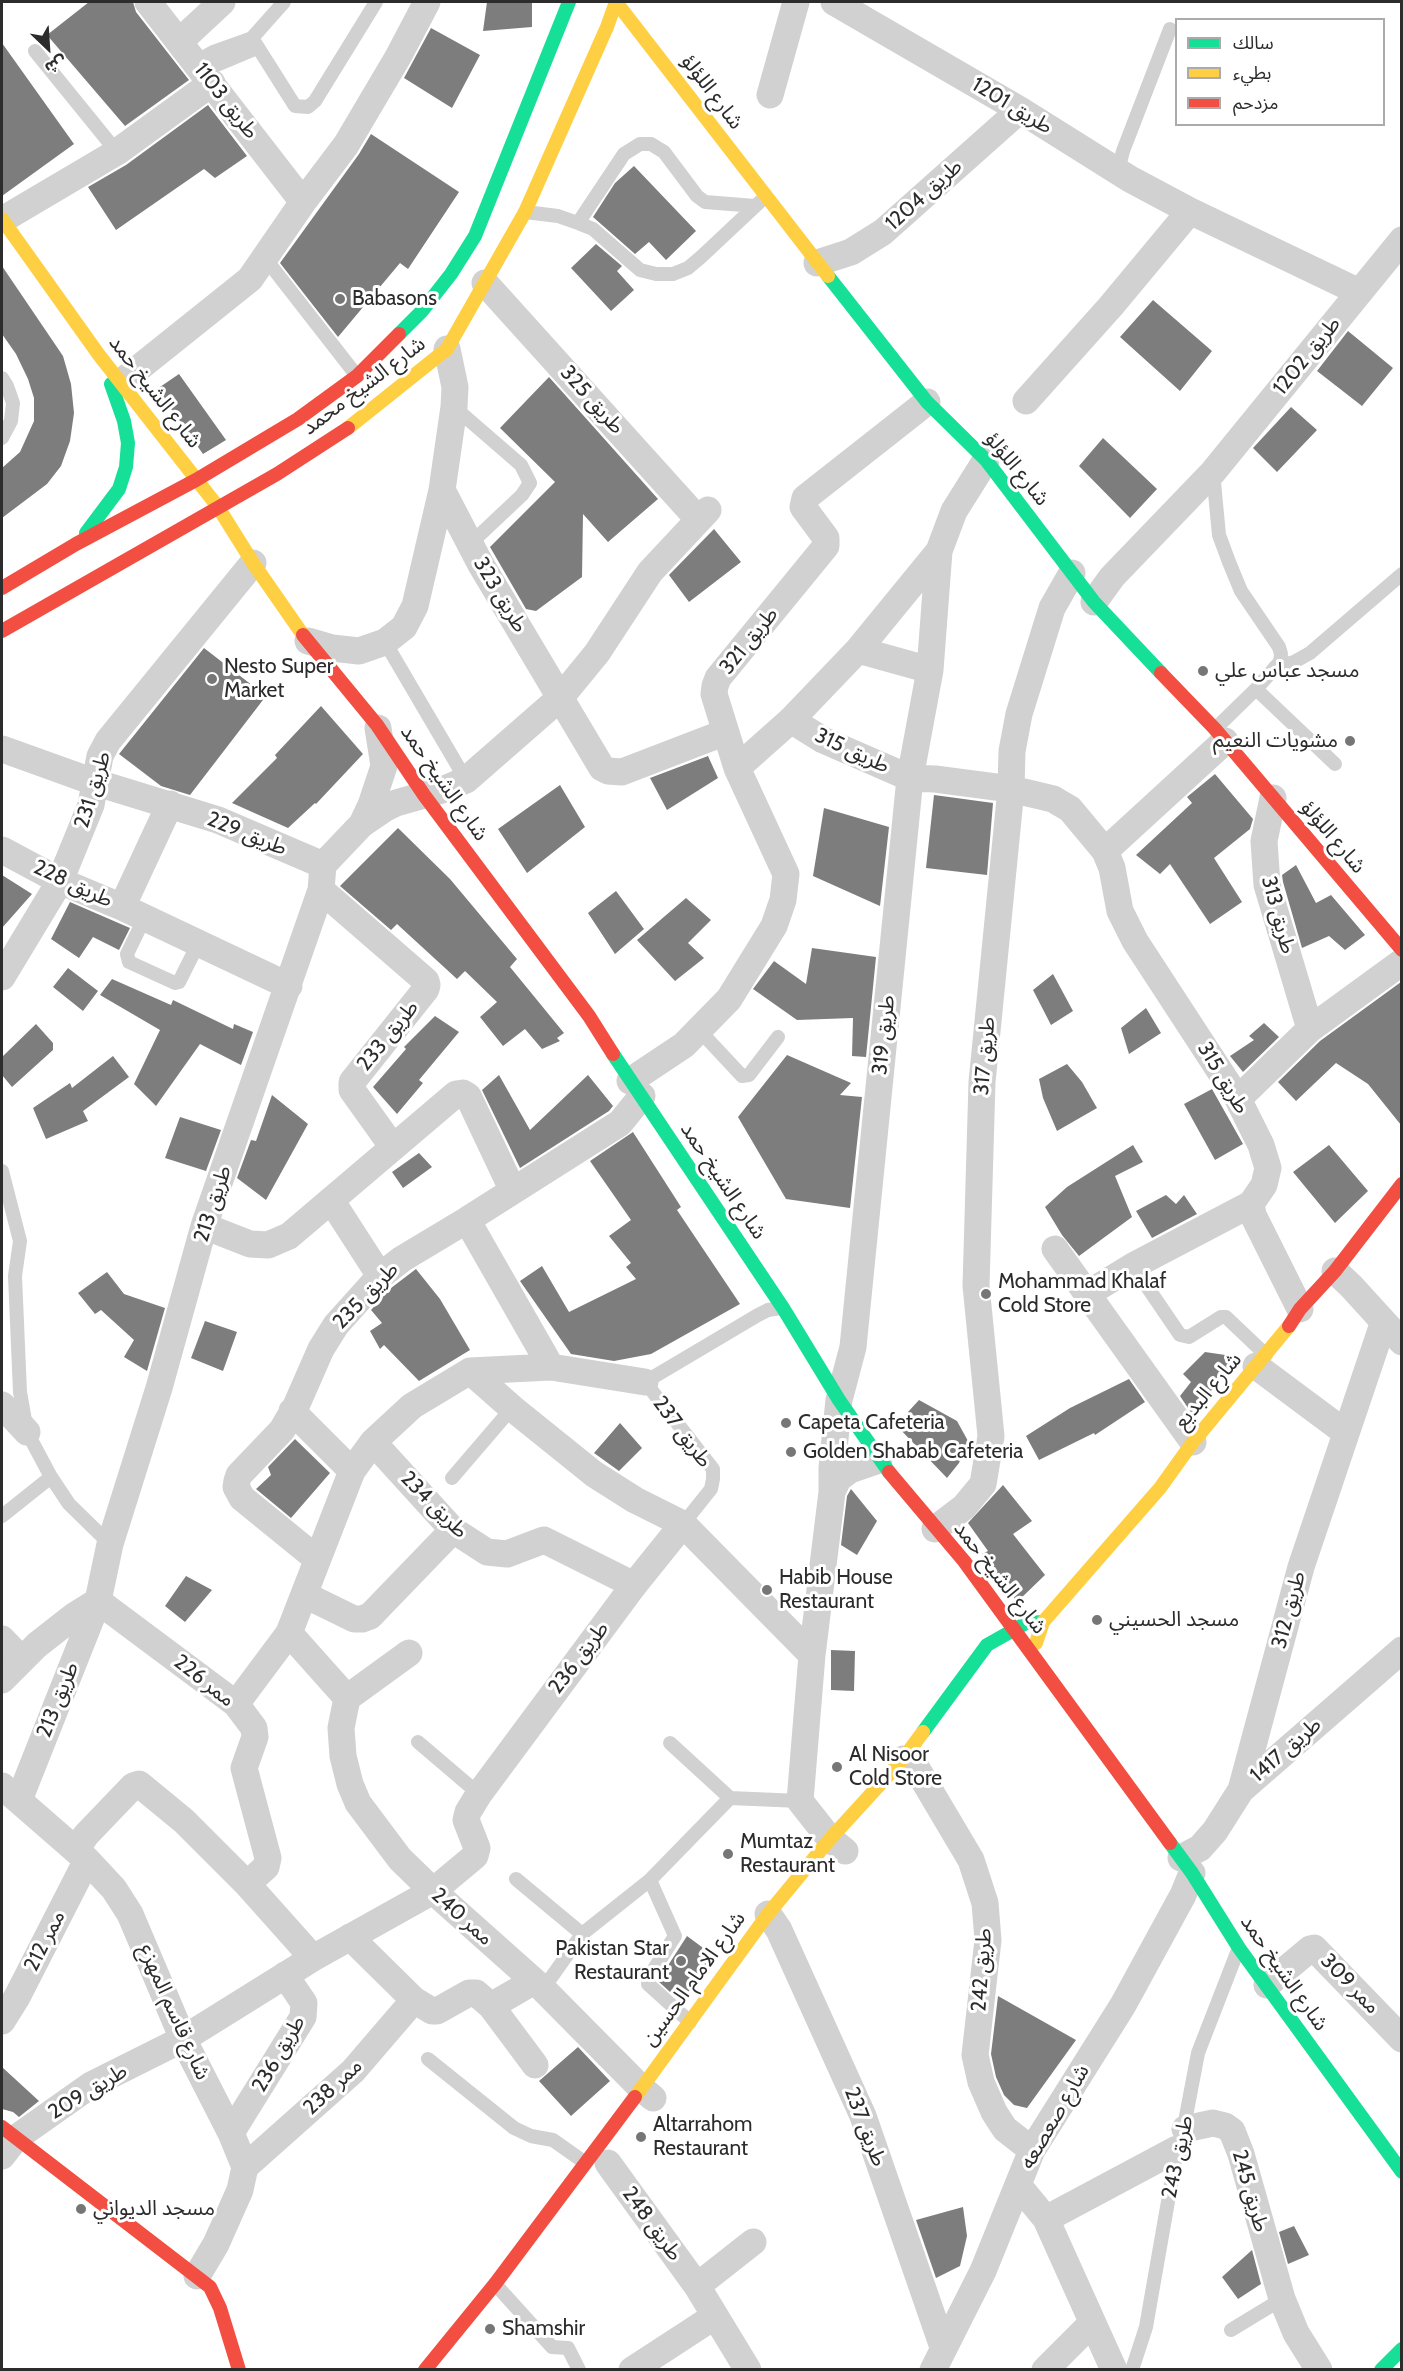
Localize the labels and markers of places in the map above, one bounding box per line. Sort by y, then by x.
place label: Babasons [352,286,437,312]
marker: Babasons [333,292,347,306]
place label: Nesto Super Market [224,654,333,704]
place label: مسجد عباس علي [1215,658,1359,684]
marker: مسجد عباس علي [1196,664,1210,678]
marker: Nesto Super Market [205,672,219,686]
place label: مشويات النعيم [1213,728,1338,754]
marker: مشويات النعيم [1343,734,1357,748]
place label: Mohammad Khalaf Cold Store [998,1269,1166,1319]
marker: Mohammad Khalaf Cold Store [979,1287,993,1301]
place label: Capeta Cafeteria [798,1410,945,1436]
marker: Capeta Cafeteria [779,1416,793,1430]
place label: Golden Shabab Cafeteria [803,1439,1023,1465]
marker: Golden Shabab Cafeteria [784,1445,798,1459]
place label: Habib House Restaurant [779,1565,893,1615]
marker: Habib House Restaurant [760,1583,774,1597]
place label: مسجد الحسيني [1109,1607,1239,1633]
marker: مسجد الحسيني [1090,1613,1104,1627]
place label: Al Nisoor Cold Store [849,1742,942,1792]
marker: Al Nisoor Cold Store [830,1760,844,1774]
place label: Mumtaz Restaurant [740,1829,835,1879]
marker: Mumtaz Restaurant [721,1847,735,1861]
place label: Pakistan Star Restaurant [555,1936,669,1986]
marker: Pakistan Star Restaurant [674,1954,688,1968]
place label: Altarrahom Restaurant [653,2112,752,2162]
marker: Altarrahom Restaurant [634,2130,648,2144]
place label: مسجد الديواني [93,2196,215,2222]
marker: مسجد الديواني [74,2202,88,2216]
place label: Shamshir [502,2316,585,2342]
marker: Shamshir [483,2322,497,2336]

